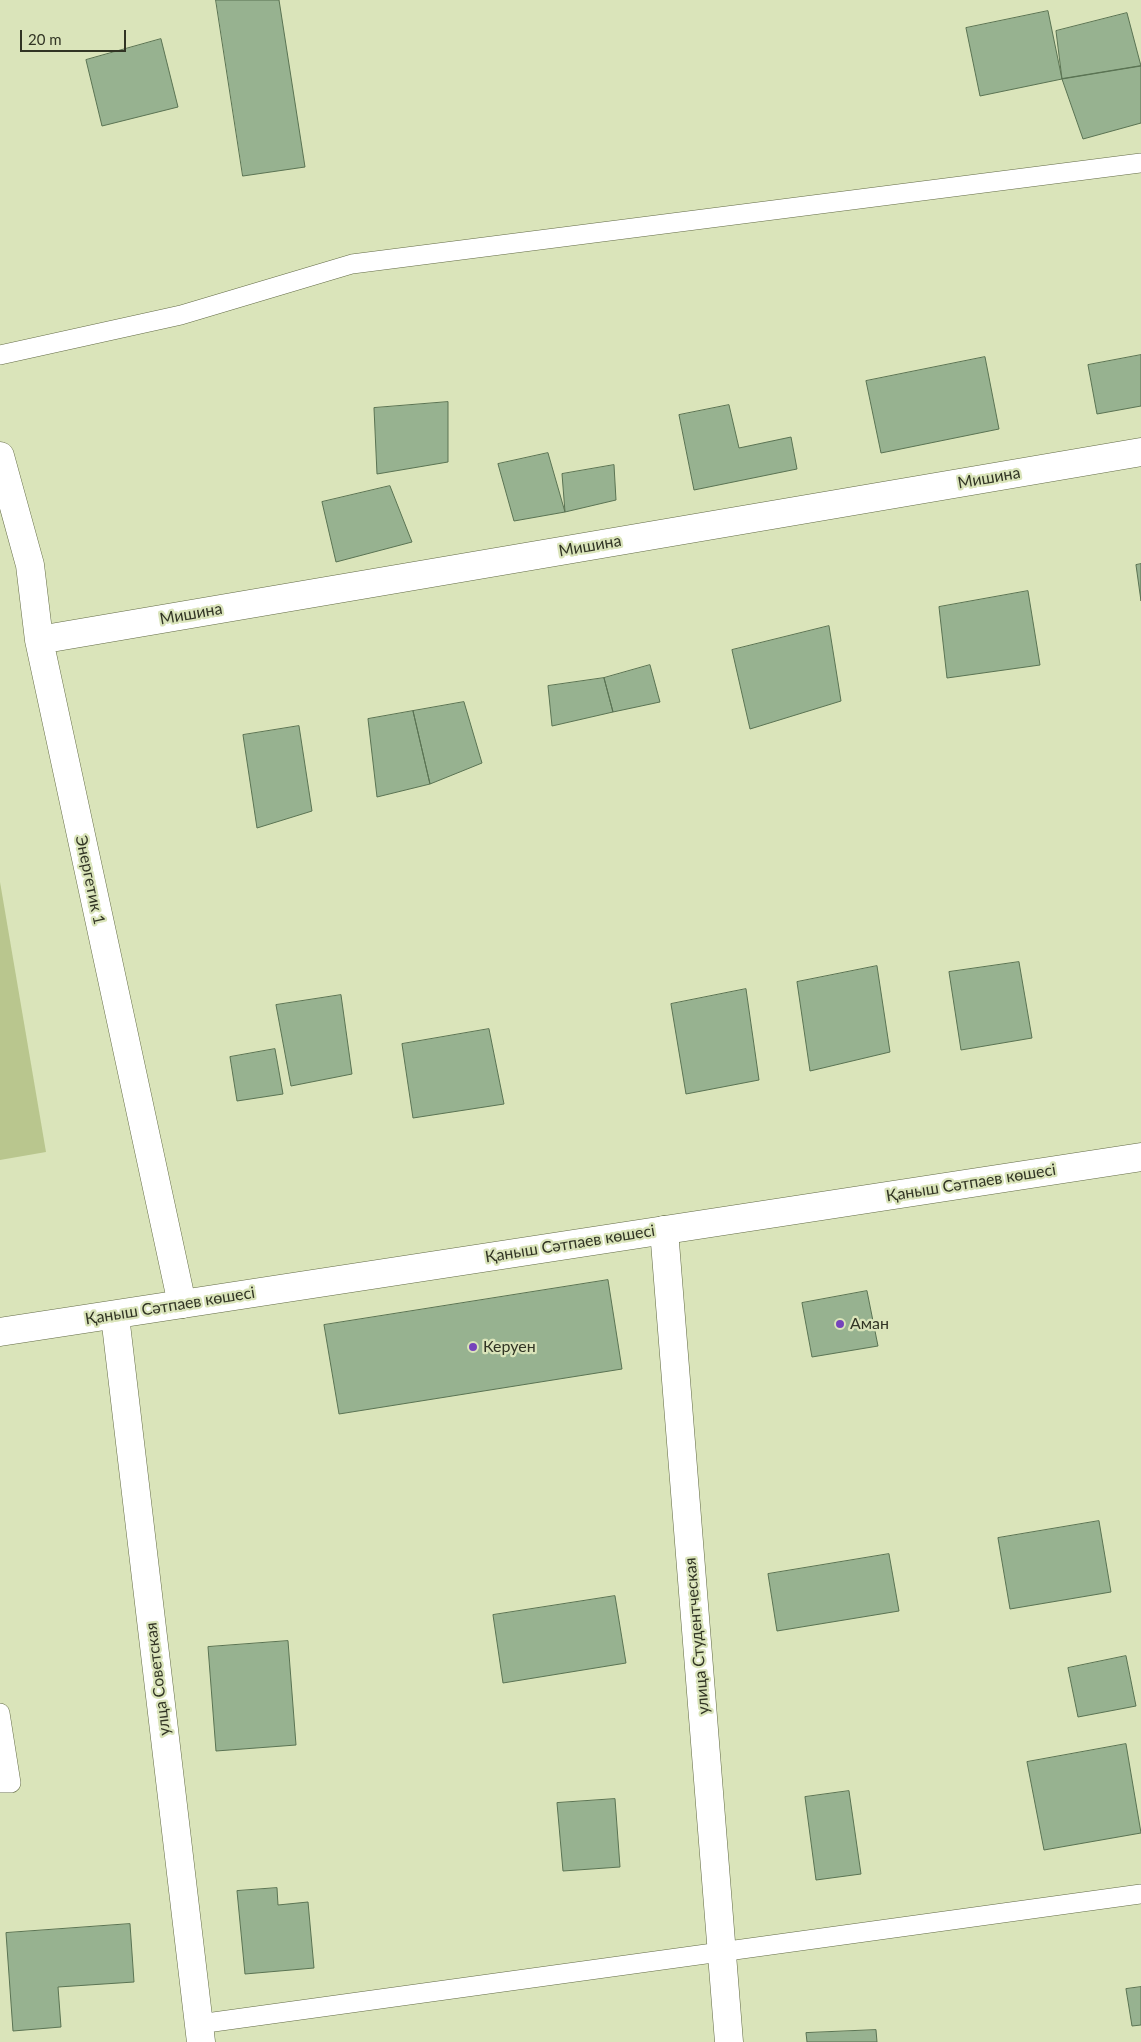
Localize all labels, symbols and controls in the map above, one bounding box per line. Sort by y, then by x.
scale bar [22,20,129,52]
text: 20 m [28,30,62,48]
street label: Мишина [956,463,1022,493]
street label: Мишина [557,531,623,561]
street label: Мишина [158,599,224,629]
street label: Энергетик 1 [71,834,109,926]
street label: Қаныш Сәтпаев көшесі [885,1160,1057,1206]
street label: Қаныш Сәтпаев көшесі [484,1221,656,1267]
street label: Қаныш Сәтпаев көшесі [84,1283,256,1329]
place label: Аман [850,1314,889,1334]
marker: Аман [834,1318,846,1330]
place label: Керуен [483,1337,536,1357]
marker: Керуен [467,1341,479,1353]
street label: улица Студентческая [681,1557,713,1715]
street label: улца Советская [142,1621,174,1737]

